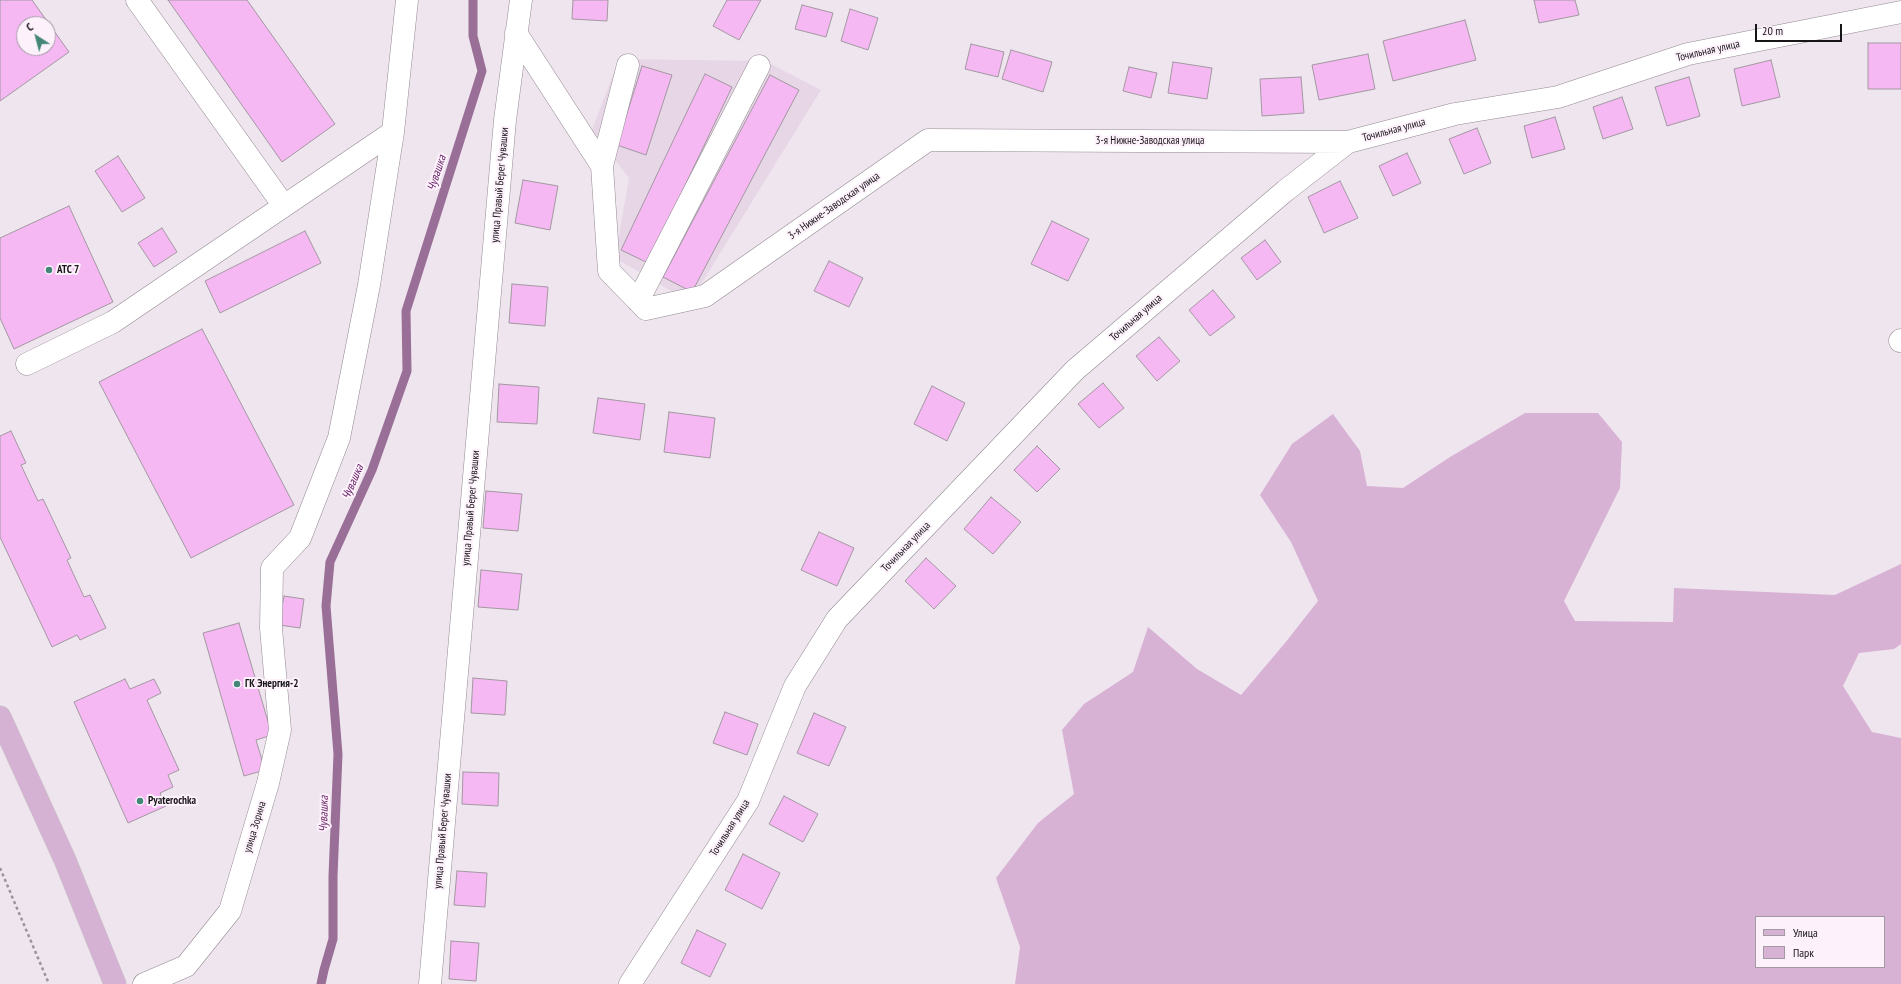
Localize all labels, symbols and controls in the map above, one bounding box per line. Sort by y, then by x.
north arrow [16,16,56,56]
scale bar [1757,16,1844,42]
text: С [23,20,36,34]
text: 20 m [1762,23,1783,38]
street label: Точильная улица [1675,37,1741,65]
street label: Точильная улица [1361,115,1427,145]
street label: улица Правый Берег Чувашки [488,127,512,243]
street label: 3-я Нижне-Заводская улица [1096,134,1204,148]
water label: Чувашка [425,153,449,193]
street label: 3-я Нижне-Заводская улица [786,169,882,243]
place label: АТС 7 [57,263,79,277]
marker: АТС 7 [44,265,54,275]
street label: Точильная улица [1107,292,1165,344]
street label: улица Правый Берег Чувашки [459,450,483,566]
water label: Чувашка [339,462,367,502]
street label: Точильная улица [879,519,933,575]
place label: ГК Энергия-2 [245,677,298,691]
marker: ГК Энергия-2 [232,679,242,689]
street label: улица Правый Берег Чувашки [431,773,455,889]
place label: Pyaterochka [148,794,196,808]
marker: Pyaterochka [135,796,145,806]
water label: Чувашка [316,796,332,832]
street label: Точильная улица [707,797,753,859]
street label: улица Зорина [241,800,269,854]
legend [1755,916,1885,968]
text: Улица [1793,925,1818,940]
text: Парк [1793,945,1814,960]

